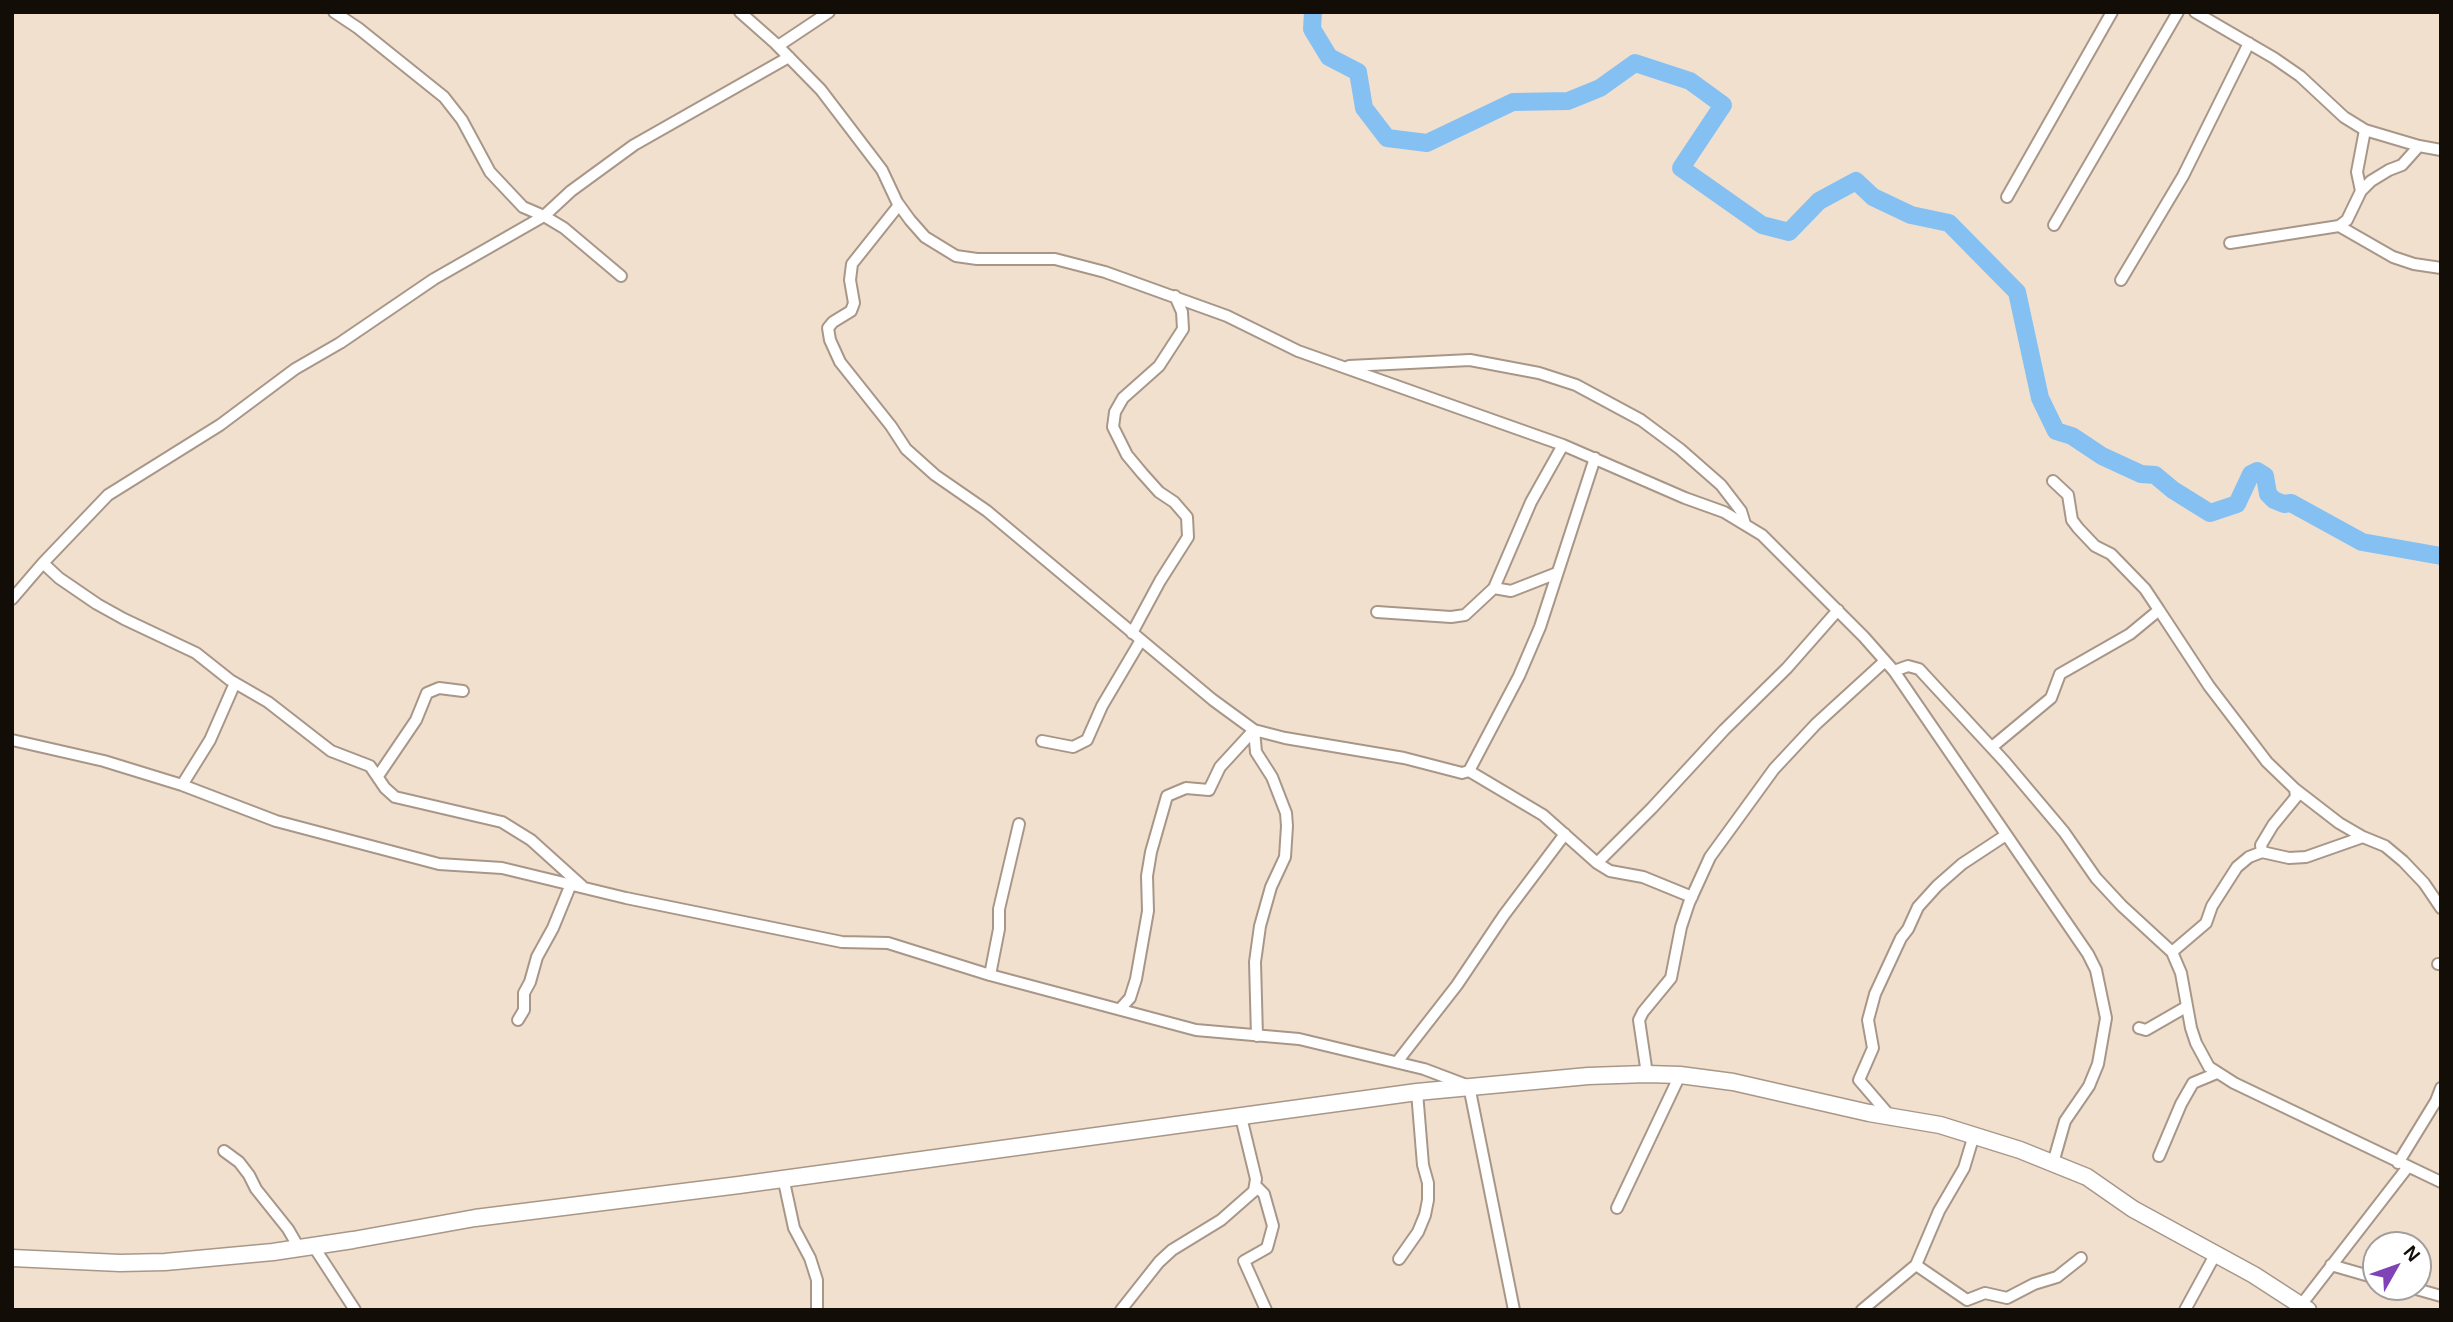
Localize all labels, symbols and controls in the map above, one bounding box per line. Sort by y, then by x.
north arrow [2362,1231,2432,1301]
text: N [2399,1241,2424,1265]

